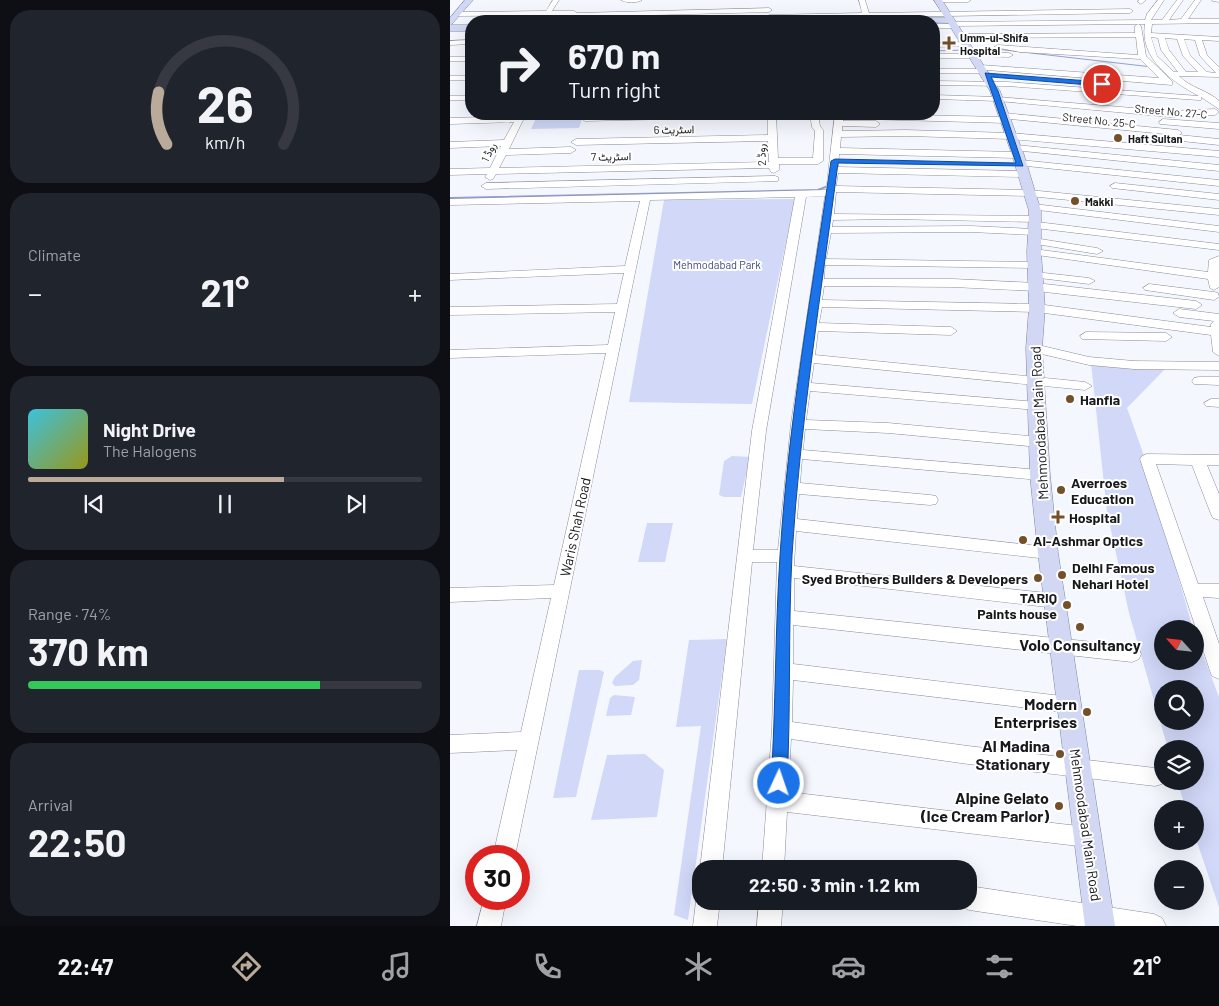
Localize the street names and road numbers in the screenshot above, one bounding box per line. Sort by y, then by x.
street label: Street No. 27-C [1134,101,1208,121]
street label: Street No. 25-C [1062,110,1136,130]
street label: اسٹریٹ 6 [654,122,694,137]
street label: روڈ 1 [478,140,499,164]
street label: روڈ 2 [754,143,769,166]
street label: اسٹریٹ 7 [591,149,631,164]
street label: Mehmoodabad Main Road [1026,346,1052,500]
street label: Waris Shah Road [556,476,594,578]
street label: Mehmoodabad Main Road [1067,748,1105,902]

